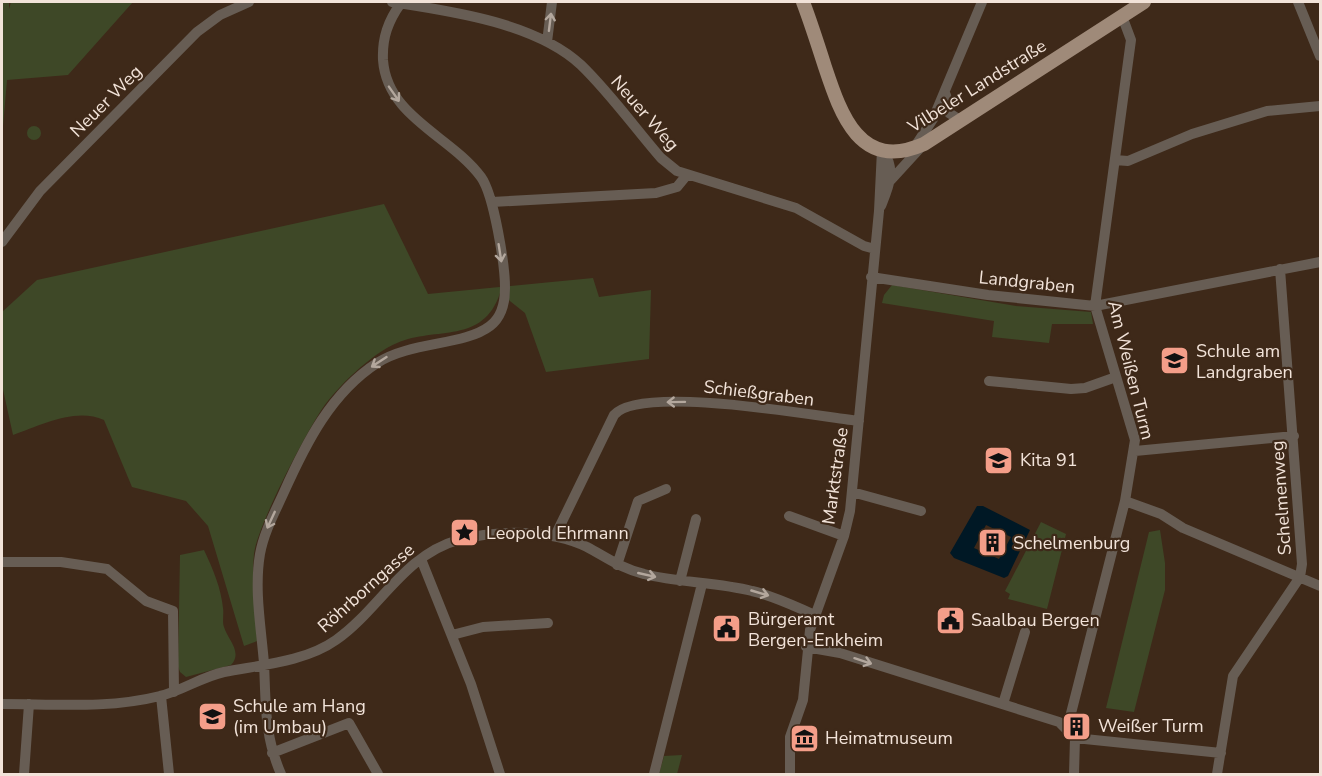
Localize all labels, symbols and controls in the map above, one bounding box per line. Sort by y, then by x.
one-way arrow [545,12,556,32]
street label: Vilbeler Landstraße [902,34,1051,139]
street label: Neuer Weg [65,60,147,142]
street label: Neuer Weg [606,70,684,156]
one-way arrow [388,86,400,102]
one-way arrow [495,243,506,263]
street label: Landgraben [978,265,1076,299]
street label: Am Weißen Turm [1102,298,1160,442]
place label: Schule am Landgraben [1196,339,1293,384]
school or university icon: Schule am Landgraben [1159,345,1191,377]
one-way arrow [371,356,388,368]
street label: Schießgraben [702,374,816,412]
one-way arrow [667,396,687,407]
street label: Marktstraße [816,426,854,526]
street label: Schelmenweg [1265,440,1297,556]
school or university icon: Kita 91 [983,444,1015,476]
place label: Kita 91 [1020,448,1078,472]
one-way arrow [264,511,276,529]
place icon: Leopold Ehrmann [449,517,481,549]
place label: Leopold Ehrmann [486,521,629,545]
building icon: Schelmenburg [976,527,1008,559]
place label: Schelmenburg [1013,531,1130,555]
street label: Röhrborngasse [312,538,420,638]
one-way arrow [637,570,657,581]
one-way arrow [750,588,769,599]
public building icon: Saalbau Bergen [934,604,966,636]
place label: Bürgeramt Bergen-Enkheim [748,607,883,652]
place label: Saalbau Bergen [971,608,1100,632]
public building icon: Bürgeramt Bergen-Enkheim [711,613,743,645]
one-way arrow [853,656,872,667]
place label: Schule am Hang (im Umbau) [233,694,366,739]
school or university icon: Schule am Hang (im Umbau) [196,700,228,732]
building icon: Weißer Turm [1061,710,1093,742]
place label: Weißer Turm [1098,714,1204,738]
museum icon: Heimatmuseum [788,722,820,754]
place label: Heimatmuseum [825,726,953,750]

